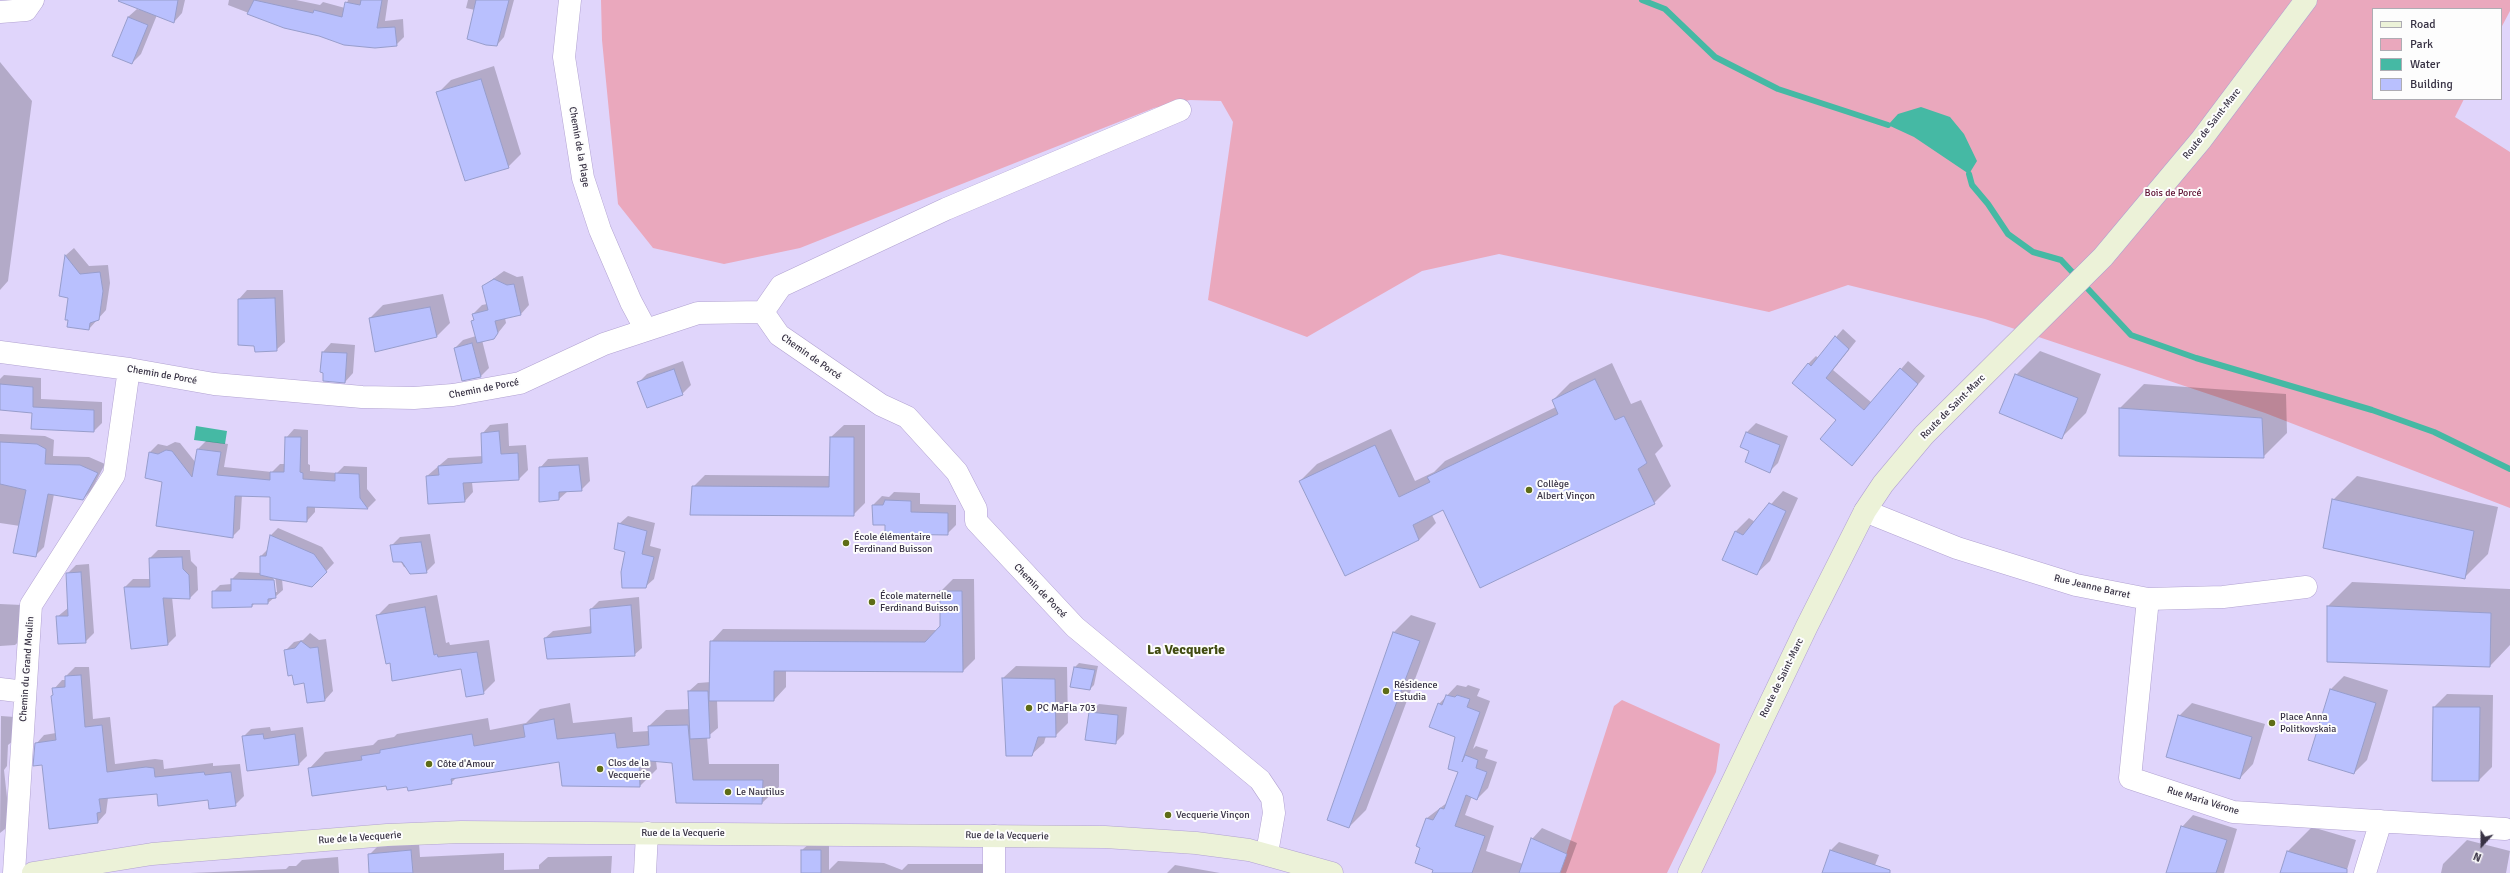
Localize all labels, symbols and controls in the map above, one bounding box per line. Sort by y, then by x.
legend [2372,8,2502,100]
text: Road [2410,17,2436,32]
text: Park [2410,37,2433,52]
text: Water [2410,57,2440,72]
text: Building [2410,77,2453,92]
street label: Route de Saint-Marc [2181,86,2243,162]
street label: Chemin de la Plage [566,106,592,188]
park label: Bois de Porcé [2145,187,2201,199]
street label: Chemin de Porcé [778,332,844,382]
street label: Chemin de Porcé [126,363,198,387]
street label: Route de Saint-Marc [1918,372,1988,442]
street label: Chemin de Porcé [448,376,520,402]
place label: Collège Albert Vinçon [1537,478,1595,502]
marker: Collège Albert Vinçon [1524,485,1534,495]
place label: École élémentaire Ferdinand Buisson [854,531,933,554]
marker: École élémentaire Ferdinand Buisson [841,538,851,548]
street label: Chemin de Porcé [1011,561,1069,621]
street label: Rue Jeanne Barret [2053,572,2131,602]
place label: École maternelle Ferdinand Buisson [880,590,959,614]
marker: École maternelle Ferdinand Buisson [867,597,877,607]
street label: Chemin du Grand Moulin [17,616,37,722]
street label: Route de Saint-Marc [1758,636,1806,720]
district label: La Vecquerie [1147,642,1225,658]
place label: Résidence Estudia [1394,679,1437,702]
marker: Résidence Estudia [1381,686,1391,696]
place label: PC MaFla 703 [1037,702,1096,714]
marker: PC MaFla 703 [1024,703,1034,713]
place label: Place Anna Politkovskaia [2280,711,2336,734]
marker: Place Anna Politkovskaia [2267,718,2277,728]
place label: Clos de la Vecquerie [608,757,650,780]
place label: Côte d'Amour [437,758,494,770]
marker: Côte d'Amour [424,759,434,769]
marker: Clos de la Vecquerie [595,764,605,774]
street label: Rue Maria Vérone [2165,784,2241,818]
place label: Le Nautilus [736,786,784,798]
marker: Le Nautilus [723,787,733,797]
place label: Vecquerie Vinçon [1176,809,1250,821]
marker: Vecquerie Vinçon [1163,810,1173,820]
north arrow [2462,825,2502,865]
street label: Rue de la Vecquerie [641,827,725,839]
street label: Rue de la Vecquerie [318,829,402,847]
street label: Rue de la Vecquerie [965,829,1049,843]
text: N [2472,849,2483,864]

